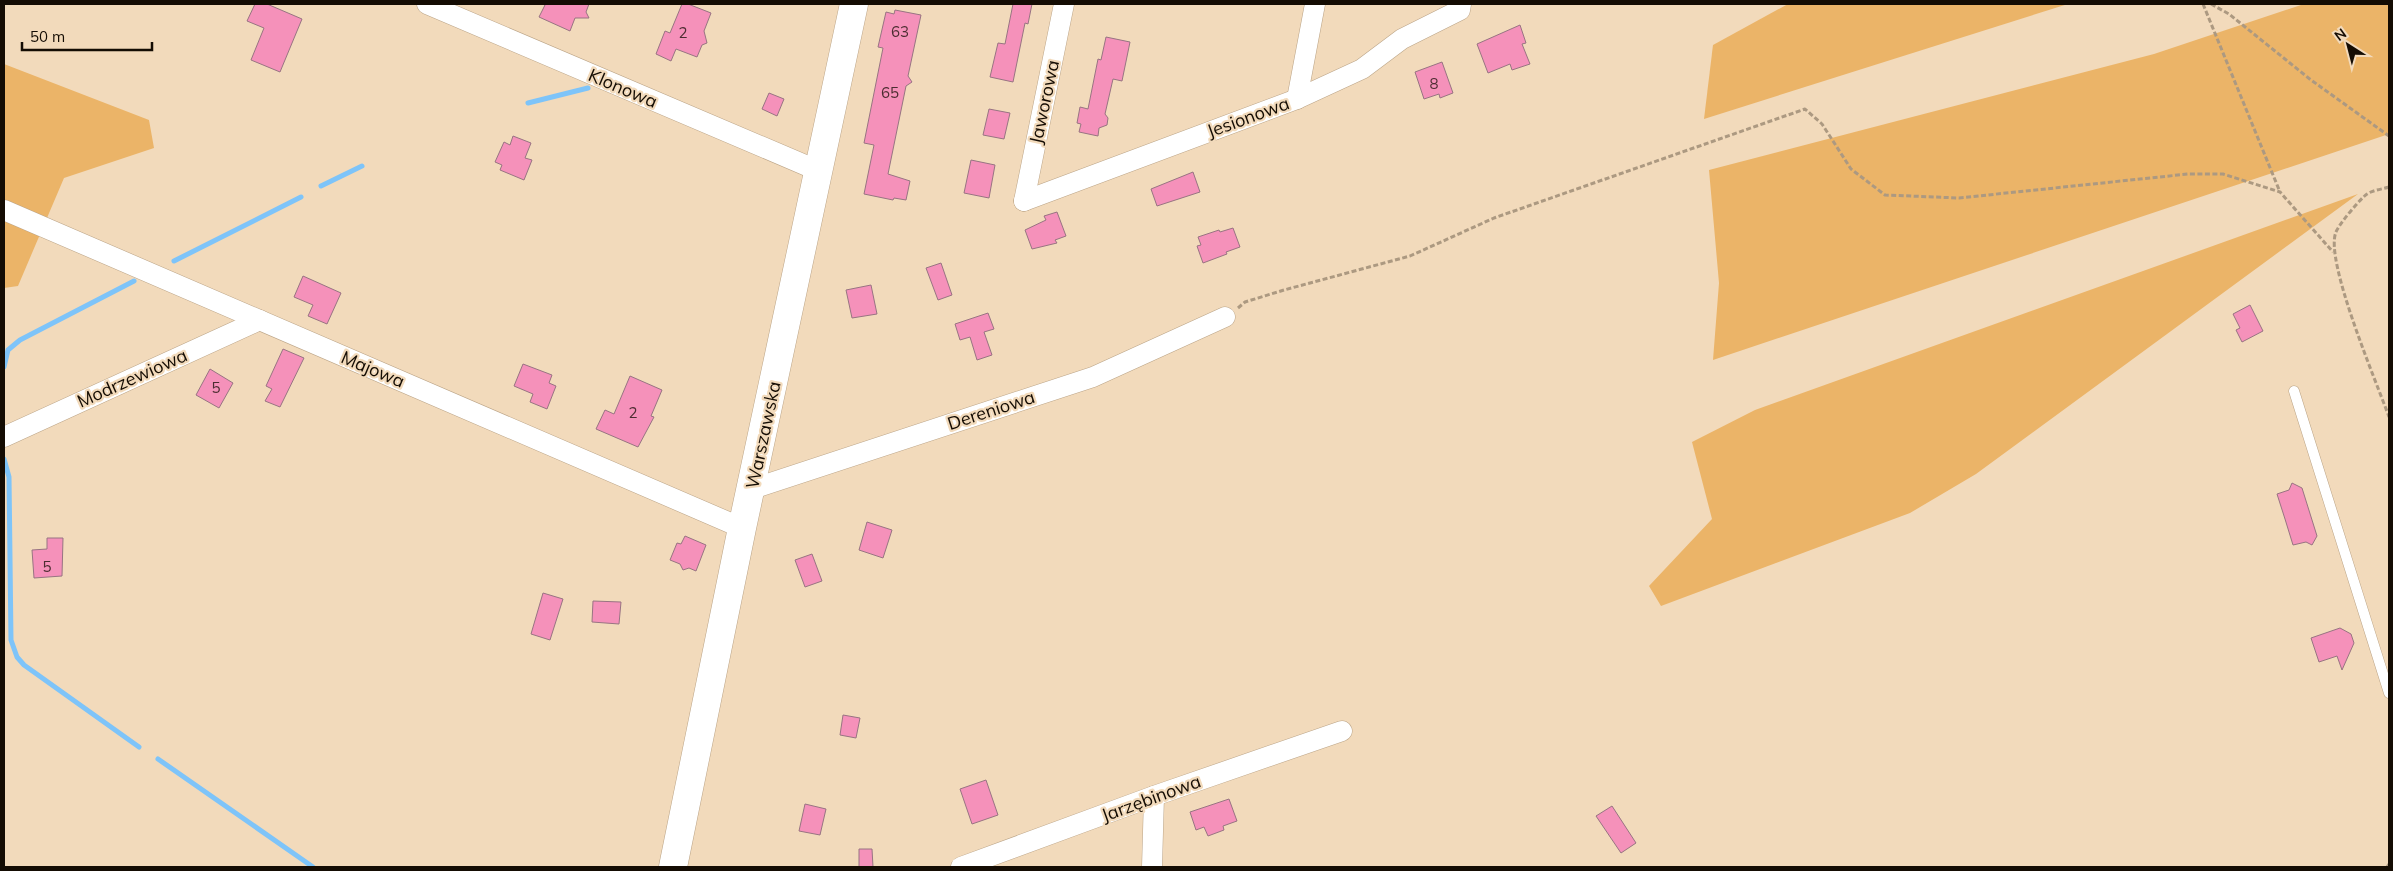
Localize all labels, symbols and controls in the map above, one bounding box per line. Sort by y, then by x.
scale bar [22,20,152,52]
north arrow [2323,20,2373,70]
house number: 63 [891,22,909,41]
house number: 2 [678,23,688,42]
text: N [2331,24,2350,45]
text: 50 m [30,27,65,46]
street label: Jaworowa [1024,58,1064,146]
street label: Klonowa [585,63,661,113]
house number: 8 [1429,74,1439,93]
house number: 65 [881,83,899,102]
street label: Jesionowa [1204,91,1292,143]
street label: Modrzewiowa [73,343,191,413]
street label: Majowa [338,345,408,393]
house number: 5 [211,378,221,397]
street label: Warszawska [740,379,786,491]
street label: Dereniowa [944,385,1038,435]
house number: 2 [628,403,638,422]
house number: 5 [42,557,52,576]
street label: Jarzębinowa [1098,769,1204,827]

